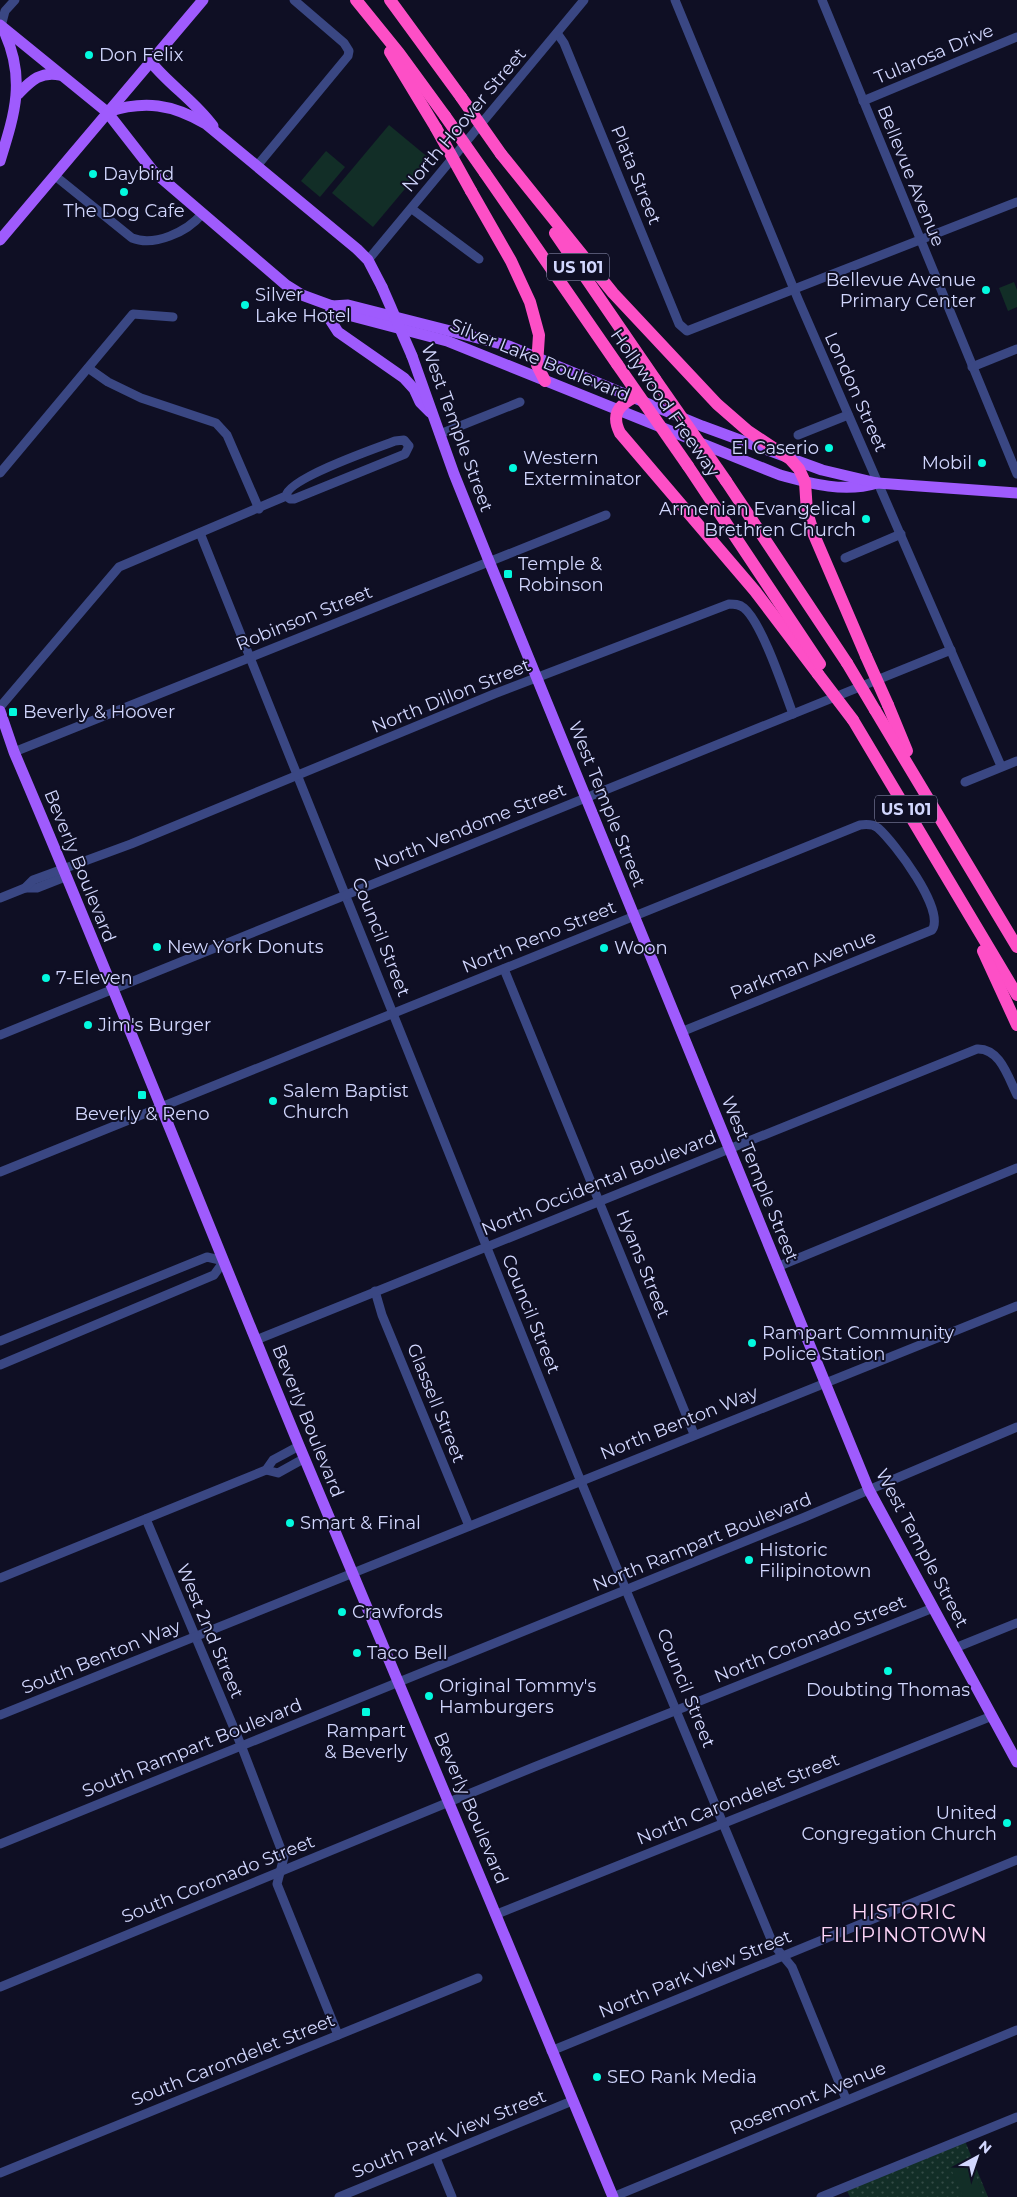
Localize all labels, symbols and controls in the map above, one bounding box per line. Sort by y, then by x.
street label: Tularosa Drive [871,19,997,89]
place label: Don Felix [99,44,184,66]
street label: North Hoover Street [397,44,531,196]
marker: Don Felix [83,49,95,61]
street label: Bellevue Avenue [873,102,949,250]
street label: Plata Street [606,122,666,228]
place label: Daybird [103,163,174,185]
marker: Daybird [87,168,99,180]
marker: The Dog Cafe [118,186,130,198]
place label: The Dog Cafe [63,200,185,222]
road number: US 101 [547,253,609,280]
place label: Bellevue Avenue Primary Center [826,269,976,312]
place label: Silver Lake Hotel [255,284,351,327]
marker: Bellevue Avenue Primary Center [980,284,992,296]
marker: Silver Lake Hotel [239,299,251,311]
street label: Silver Lake Boulevard [447,314,633,406]
street label: Hollywood Freeway [606,325,724,481]
street label: London Street [820,329,892,455]
street label: West Temple Street [416,341,498,515]
place label: El Caserio [731,437,819,459]
marker: El Caserio [823,442,835,454]
place label: Western Exterminator [523,447,642,490]
place label: Mobil [922,452,972,474]
marker: Mobil [976,457,988,469]
marker: Western Exterminator [507,462,519,474]
place label: Armenian Evangelical Brethren Church [659,498,856,541]
marker: Armenian Evangelical Brethren Church [860,513,872,525]
place label: Temple & Robinson [518,553,604,596]
marker: Temple & Robinson [502,568,514,580]
street label: Robinson Street [233,581,375,655]
street label: North Dillon Street [368,654,534,738]
place label: Beverly & Hoover [23,701,175,723]
marker: Beverly & Hoover [7,706,19,718]
street label: West Temple Street [564,718,650,890]
street label: North Vendome Street [371,778,569,876]
street label: Beverly Boulevard [39,786,121,946]
road number: US 101 [875,796,937,822]
street label: Council Street [347,874,415,1000]
street label: North Reno Street [459,896,619,978]
street label: Parkman Avenue [727,926,879,1004]
place label: New York Donuts [167,936,324,958]
place label: Woon [614,937,668,959]
marker: New York Donuts [151,941,163,953]
marker: Woon [598,942,610,954]
place label: 7-Eleven [56,967,133,989]
marker: 7-Eleven [40,972,52,984]
place label: Jim's Burger [97,1014,211,1036]
marker: Jim's Burger [82,1019,94,1031]
place label: Salem Baptist Church [283,1080,409,1123]
marker: Beverly & Reno [136,1089,148,1101]
street label: West Temple Street [717,1093,803,1265]
marker: Salem Baptist Church [267,1095,279,1107]
place label: Beverly & Reno [74,1103,210,1125]
street label: North Occidental Boulevard [478,1126,720,1240]
street label: Hyans Street [611,1207,675,1321]
street label: Council Street [497,1251,565,1377]
place label: Rampart Community Police Station [762,1322,954,1365]
marker: Rampart Community Police Station [746,1337,758,1349]
street label: Glassell Street [402,1340,470,1466]
street label: Beverly Boulevard [267,1341,349,1501]
street label: North Benton Way [597,1381,761,1465]
street label: West Temple Street [871,1465,973,1631]
street label: North Rampart Boulevard [589,1488,815,1596]
place label: Smart & Final [300,1512,421,1534]
marker: Smart & Final [284,1517,296,1529]
place label: Historic Filipinotown [759,1539,871,1582]
marker: Historic Filipinotown [743,1554,755,1566]
street label: West 2nd Street [172,1560,248,1702]
street label: North Coronado Street [711,1590,909,1688]
place label: Crawfords [352,1601,443,1623]
marker: Crawfords [336,1606,348,1618]
street label: South Benton Way [18,1615,184,1699]
street label: Council Street [652,1625,720,1751]
place label: Taco Bell [367,1642,448,1664]
marker: Taco Bell [351,1647,363,1659]
marker: Doubting Thomas [882,1665,894,1677]
place label: Original Tommy's Hamburgers [439,1675,596,1718]
place label: Doubting Thomas [806,1679,970,1701]
marker: Original Tommy's Hamburgers [423,1690,435,1702]
street label: South Rampart Boulevard [79,1694,305,1802]
marker: Rampart & Beverly [360,1706,372,1718]
place label: Rampart & Beverly [325,1720,408,1763]
street label: Beverly Boulevard [429,1729,513,1887]
street label: North Carondelet Street [633,1748,843,1850]
place label: United Congregation Church [802,1802,997,1845]
marker: United Congregation Church [1001,1817,1013,1829]
street label: South Coronado Street [118,1830,318,1928]
district label: HISTORIC FILIPINOTOWN [820,1900,988,1947]
street label: North Park View Street [595,1925,795,2023]
street label: South Carondelet Street [128,2009,338,2111]
street label: Rosemont Avenue [727,2057,889,2139]
place label: SEO Rank Media [607,2066,757,2088]
marker: SEO Rank Media [591,2071,603,2083]
street label: South Park View Street [349,2085,549,2183]
north arrow [952,2132,1002,2182]
text: N [975,2137,995,2158]

